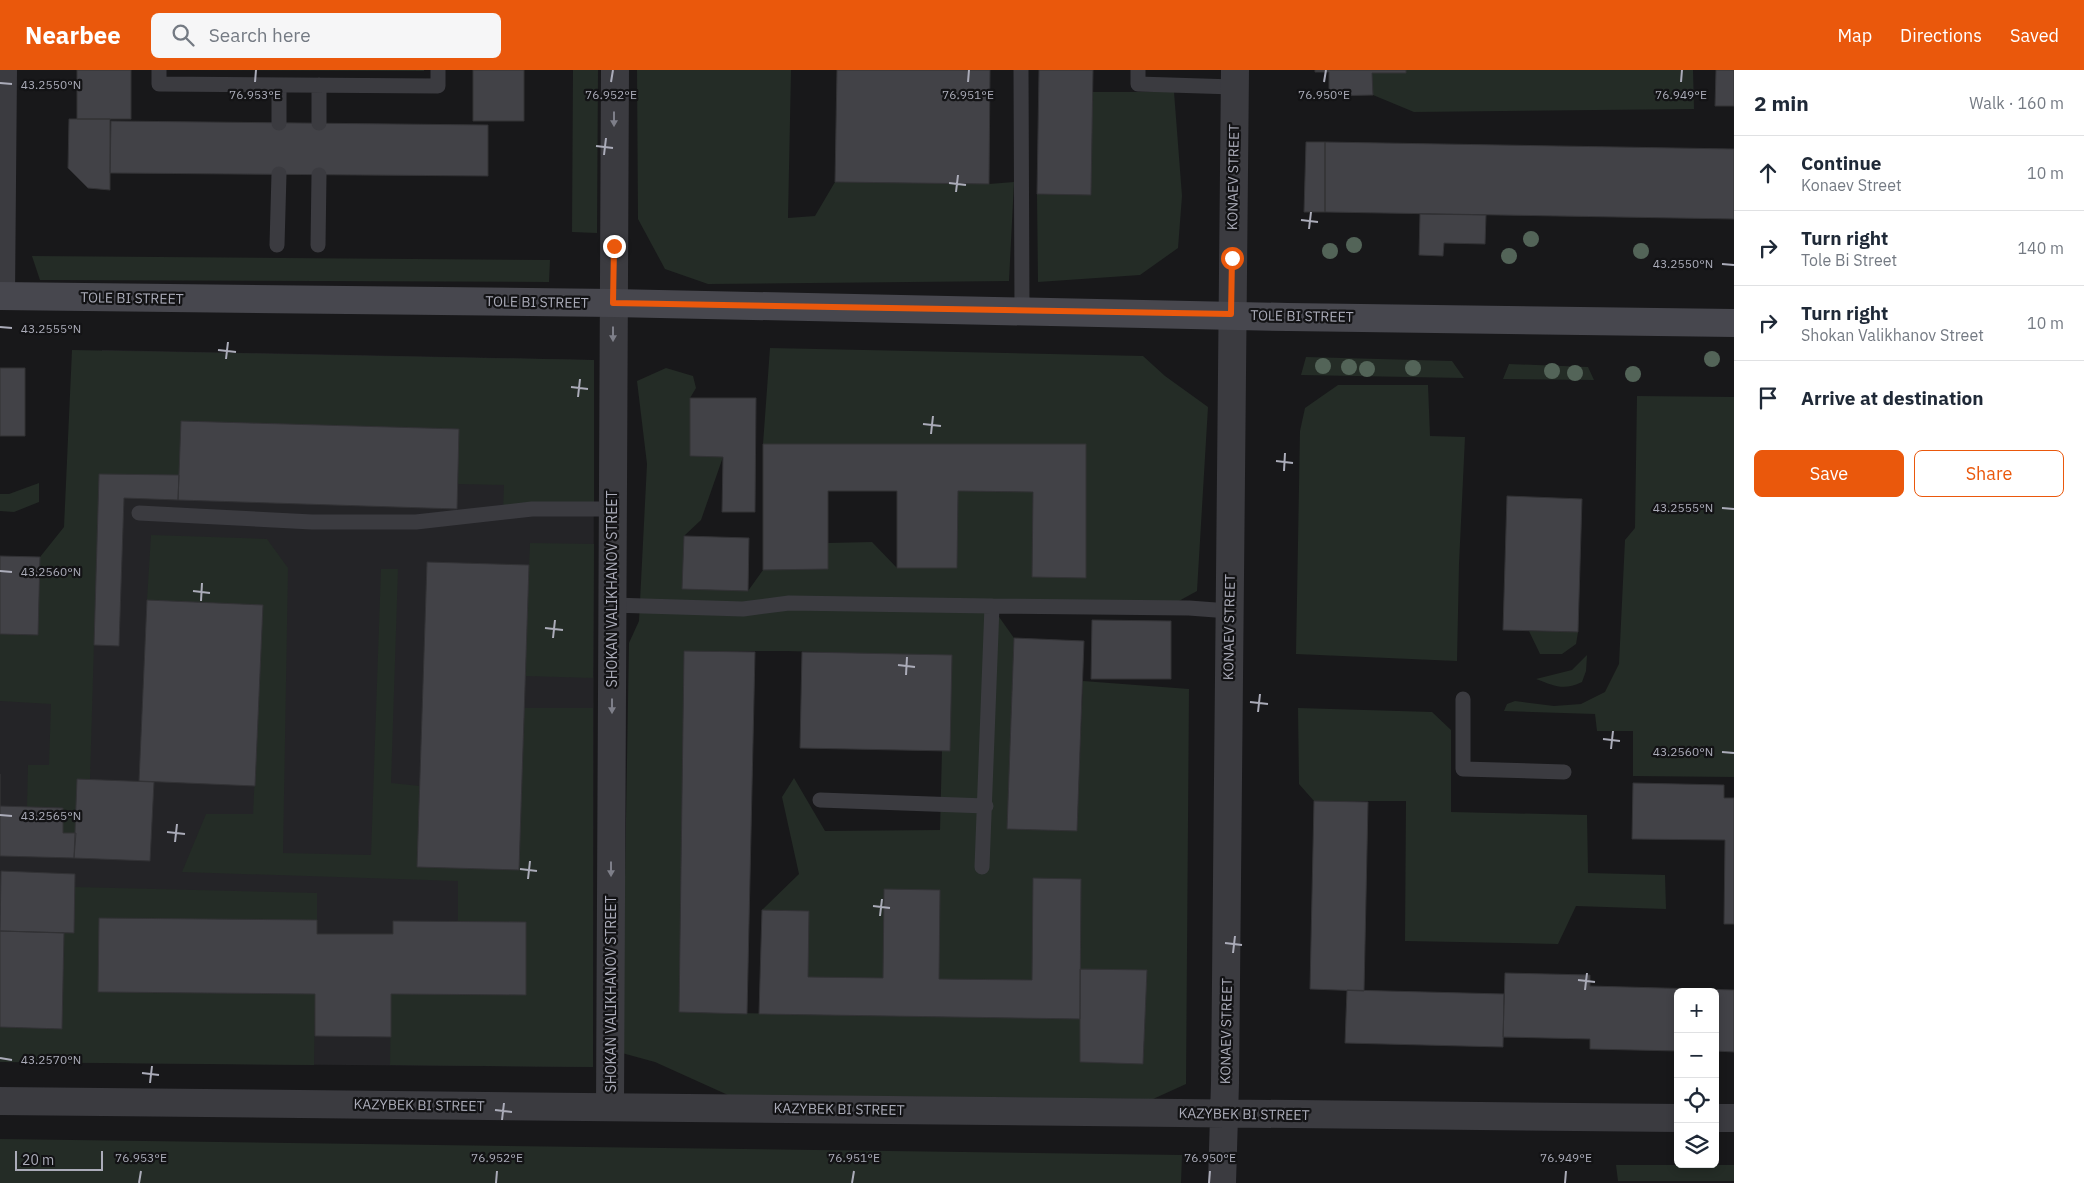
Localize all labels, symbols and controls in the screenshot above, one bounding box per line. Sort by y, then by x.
search box [151,13,501,58]
text: Nearbee [25,19,121,51]
icon: search [169,21,197,49]
text: Search here [209,23,311,47]
text: Map [1837,24,1872,47]
text: Directions [1900,24,1982,47]
text: Saved [2010,24,2059,47]
text: 43.2550°N [21,77,81,92]
text: 76.953°E [229,87,281,102]
text: 76.952°E [585,87,637,102]
text: 76.951°E [942,87,994,102]
text: 76.950°E [1298,87,1350,102]
text: 76.949°E [1655,87,1707,102]
text: 2 min [1754,89,1809,117]
text: Walk · 160 m [1969,93,2064,113]
one-way arrow [610,111,618,127]
street label: KONAEV STREET [1223,124,1243,230]
text: Continue [1801,151,1881,175]
icon: ahead [1754,159,1782,187]
text: 10 m [2027,163,2064,183]
text: Konaev Street [1801,175,1902,195]
text: Turn right [1801,226,1888,250]
icon: right [1754,234,1782,262]
route end [603,235,626,258]
text: 140 m [2017,238,2064,258]
route start [1221,247,1244,270]
text: Tole Bi Street [1801,250,1897,270]
text: 43.2550°N [1653,256,1713,271]
street label: TOLE BI STREET [80,288,184,308]
street label: TOLE BI STREET [485,292,589,312]
text: Turn right [1801,301,1888,325]
street label: TOLE BI STREET [1250,306,1354,326]
icon: right [1754,309,1782,337]
text: 10 m [2027,313,2064,333]
text: 43.2555°N [21,321,81,336]
text: Shokan Valikhanov Street [1801,325,1984,345]
one-way arrow [609,326,617,342]
icon: arrive [1754,384,1782,412]
text: Arrive at destination [1801,386,1984,410]
button: Save [1754,450,1904,497]
button: Share [1914,450,2064,497]
street label: SHOKAN VALIKHANOV STREET [603,490,621,688]
text: 43.2555°N [1653,500,1713,515]
text: 43.2560°N [21,564,81,579]
street label: KONAEV STREET [1219,574,1239,680]
one-way arrow [608,698,616,714]
text: 43.2560°N [1653,744,1713,759]
text: 43.2565°N [21,808,81,823]
one-way arrow [607,861,615,877]
street label: SHOKAN VALIKHANOV STREET [602,895,620,1093]
street label: KONAEV STREET [1216,978,1236,1084]
map controls [1674,988,1719,1168]
button: + [1674,988,1719,1033]
button: − [1674,1033,1719,1078]
text: 43.2570°N [21,1052,81,1067]
button: locate [1674,1078,1719,1123]
street label: KAZYBEK BI STREET [353,1095,485,1115]
street label: KAZYBEK BI STREET [773,1099,905,1119]
street label: KAZYBEK BI STREET [1178,1104,1310,1124]
button: layers [1674,1123,1719,1168]
scale bar [15,1148,102,1171]
text: 76.953°E [115,1150,167,1165]
text: 76.952°E [471,1150,523,1165]
text: 76.951°E [828,1150,880,1165]
text: 76.950°E [1184,1150,1236,1165]
text: 76.949°E [1540,1150,1592,1165]
text: 20 m [22,1151,54,1169]

